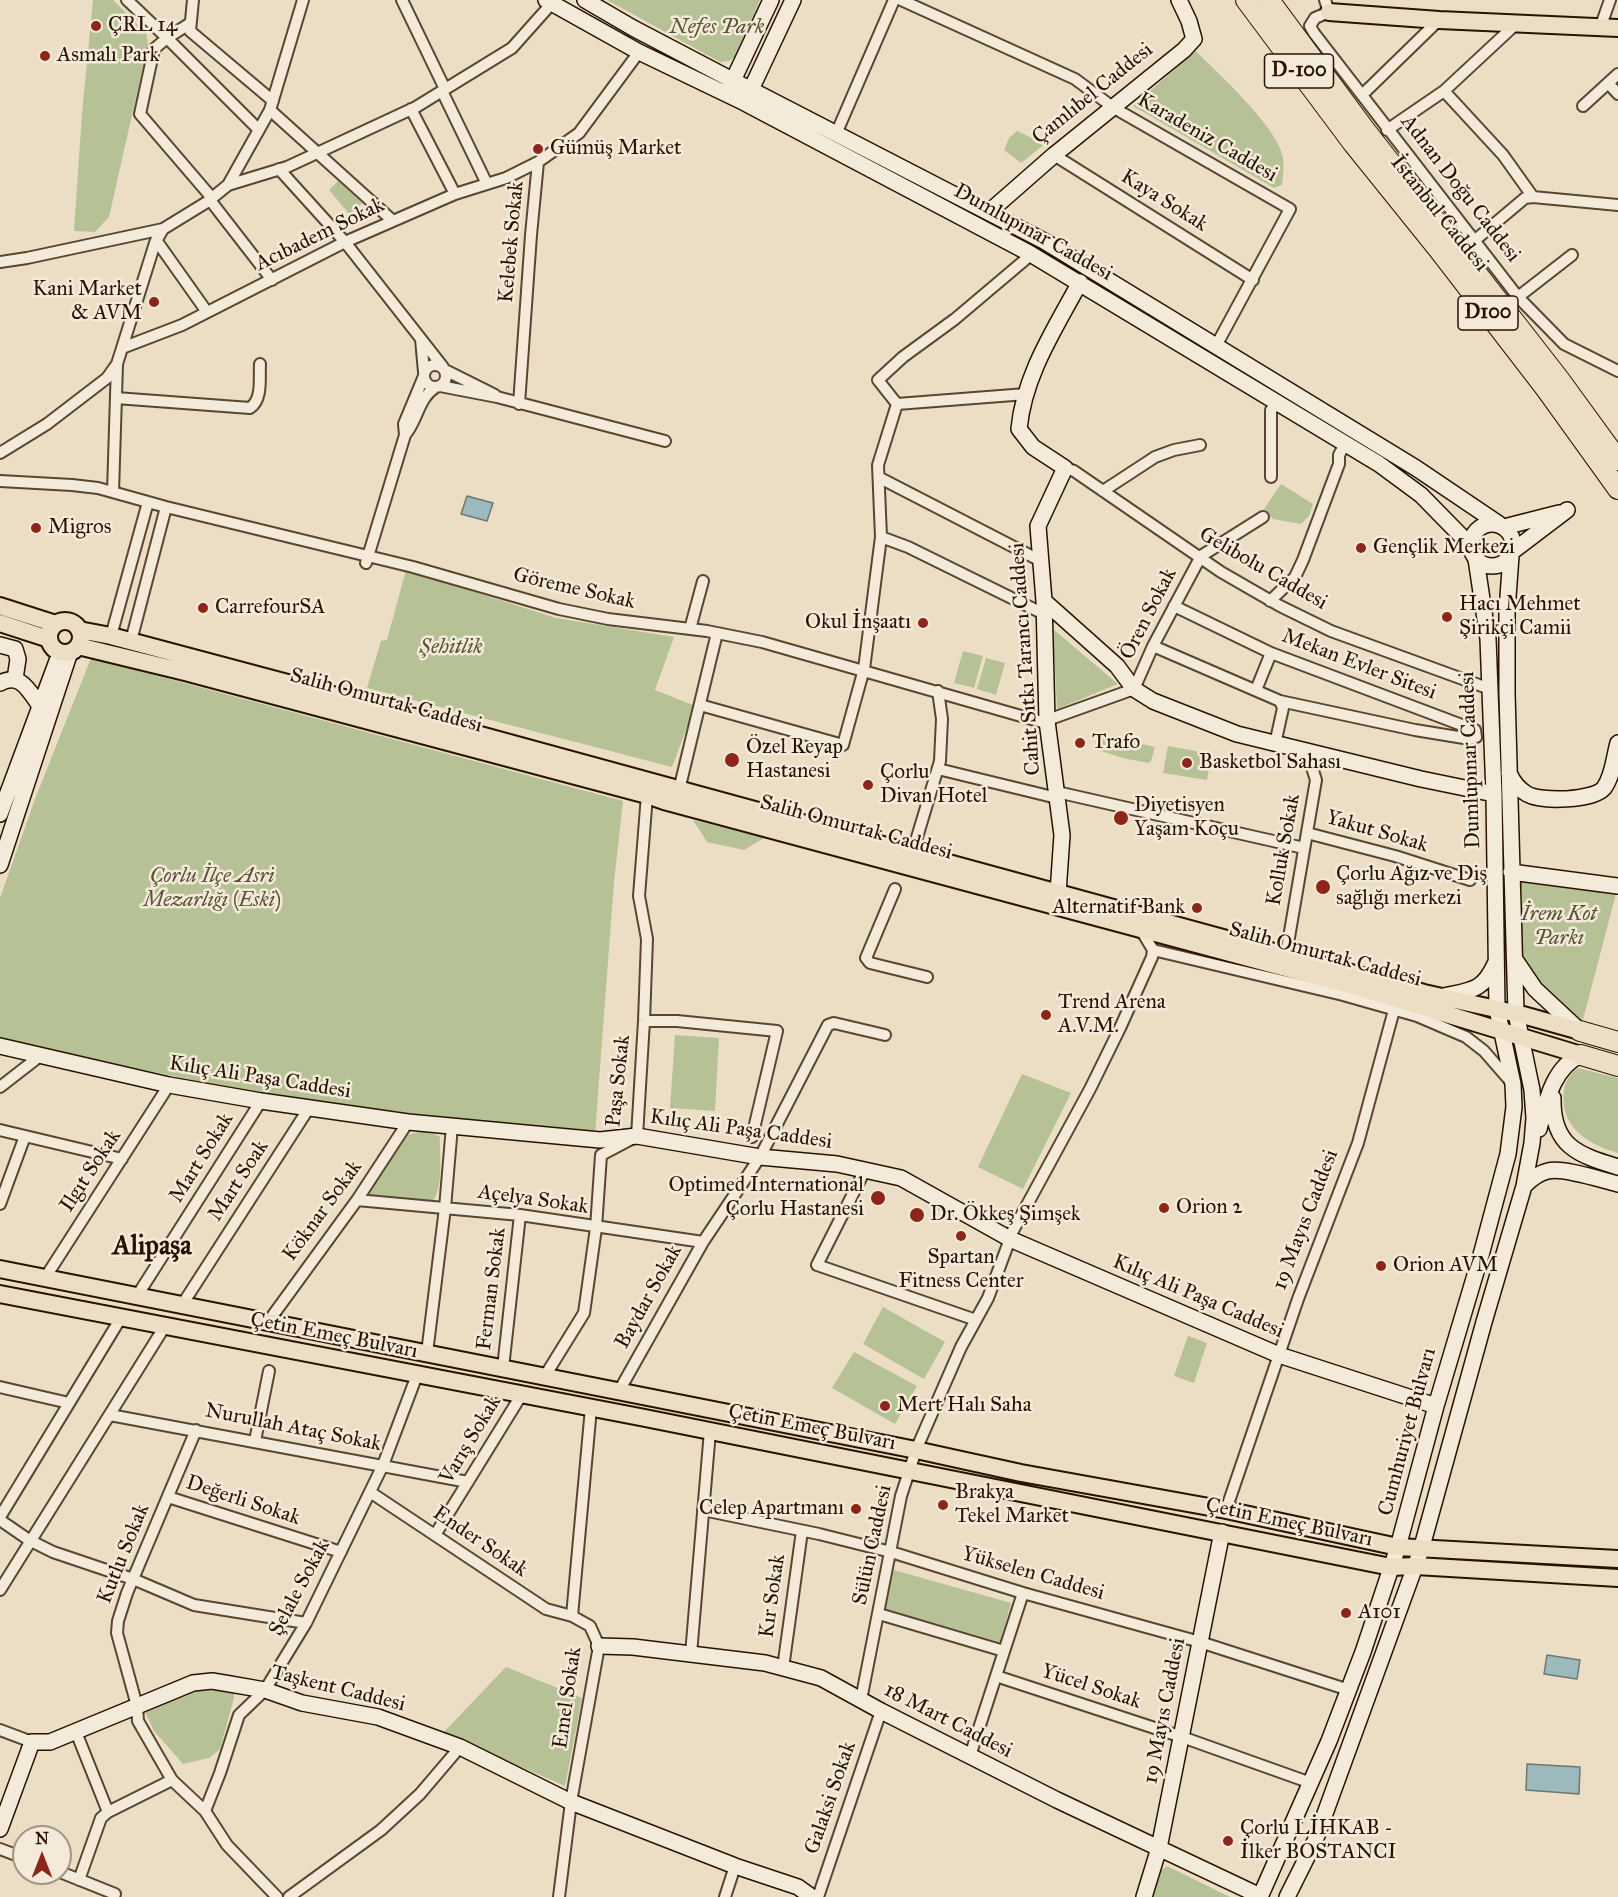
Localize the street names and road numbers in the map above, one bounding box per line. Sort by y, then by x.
street label: Çamlıbel Caddesi [1028,38,1158,150]
road number: D-100 [1264,54,1334,88]
street label: Karadeniz Caddesi [1132,88,1282,188]
street label: Adnan Doğu Caddesi [1395,110,1525,268]
street label: İstanbul Caddesi [1384,151,1494,277]
street label: Kaya Sokak [1116,164,1212,238]
street label: Dumlupınar Caddesi [949,179,1117,287]
street label: Kelebek Sokak [494,180,530,304]
street label: Acıbadem Sokak [251,193,389,277]
road number: D100 [1458,296,1518,330]
street label: Gelibolu Caddesi [1194,522,1332,616]
street label: Cahit Sıtkı Tarancı Caddesi [1005,542,1047,776]
street label: Göreme Sokak [511,563,637,615]
street label: Ören Sokak [1115,564,1183,664]
street label: Mekan Evler Sitesi [1278,624,1440,706]
street label: Salih Omurtak Caddesi [287,663,485,739]
street label: Dumlupınar Caddesi [1455,671,1487,849]
street label: Salih Omurtak Caddesi [757,790,955,866]
street label: Kolluk Sokak [1262,792,1306,908]
street label: Yakut Sokak [1323,805,1431,859]
street label: Salih Omurtak Caddesi [1226,917,1424,993]
street label: Paşa Sokak [602,1034,636,1128]
street label: Kılıç Ali Paşa Caddesi [167,1051,353,1105]
street label: Kılıç Ali Paşa Caddesi [648,1105,834,1155]
street label: Mart Sokak [164,1108,240,1208]
street label: Ilgıt Sokak [55,1125,127,1217]
street label: Mart Soak [203,1136,275,1226]
street label: 19 Mayıs Caddesi [1268,1146,1344,1294]
street label: Köknar Sokak [278,1156,368,1266]
street label: Açelya Sokak [476,1180,590,1220]
street label: Ferman Sokak [472,1226,512,1352]
street label: Baydar Sokak [610,1241,688,1353]
street label: Kılıç Ali Paşa Caddesi [1109,1250,1287,1344]
street label: Çetin Emeç Bulvarı [248,1307,420,1365]
street label: Cumhuriyet Bulvarı [1373,1345,1443,1519]
street label: Varış Sokak [435,1391,507,1489]
street label: Nurullah Ataç Sokak [203,1399,383,1457]
street label: Çetin Emeç Bulvarı [726,1399,898,1457]
street label: Değerli Sokak [183,1471,303,1531]
street label: Sülün Caddesi [848,1483,898,1607]
street label: Çetin Emeç Bulvarı [1203,1493,1375,1553]
street label: Kutlu Sokak [93,1500,155,1608]
street label: Ender Sokak [428,1501,532,1583]
street label: Şelale Sokak [264,1536,336,1640]
street label: Yükselen Caddesi [959,1542,1107,1606]
street label: Kır Sokak [755,1553,791,1639]
street label: 19 Mayıs Caddesi [1138,1636,1192,1786]
street label: Emel Sokak [548,1645,588,1751]
street label: Yücel Sokak [1038,1659,1144,1715]
street label: Taşkent Caddesi [268,1660,408,1718]
street label: 18 Mart Caddesi [880,1678,1016,1764]
street label: Galaksi Sokak [800,1738,862,1858]

